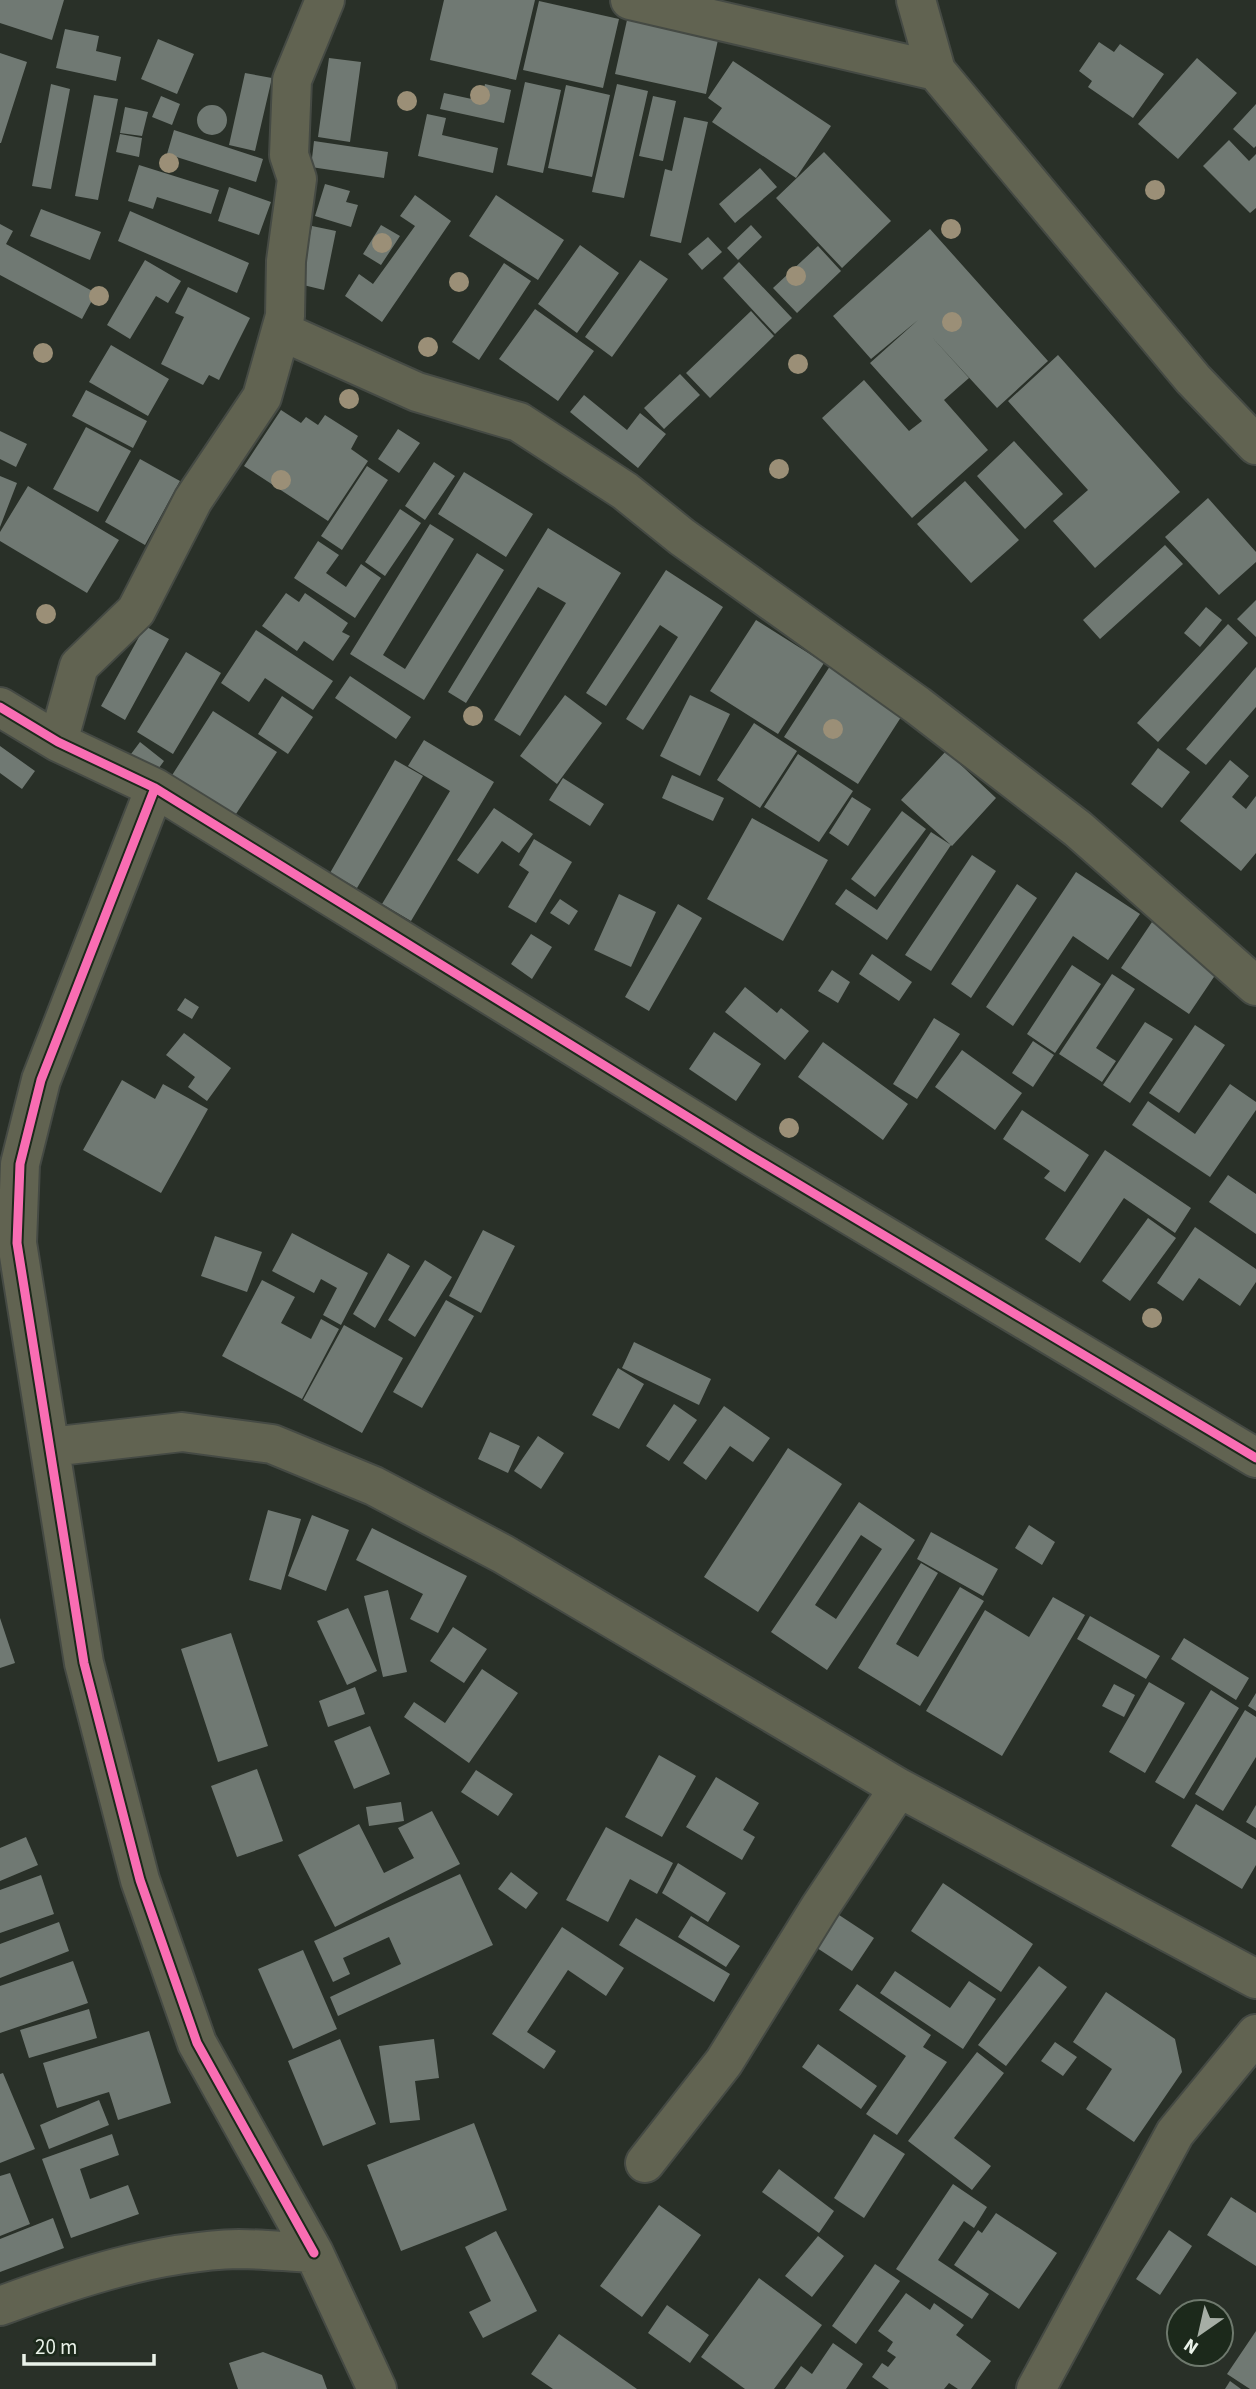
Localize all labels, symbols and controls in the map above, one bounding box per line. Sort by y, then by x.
north arrow [1165,2298,1235,2368]
scale bar [24,2322,154,2366]
text: N [1179,2331,1204,2361]
text: 20 m [35,2332,77,2362]

